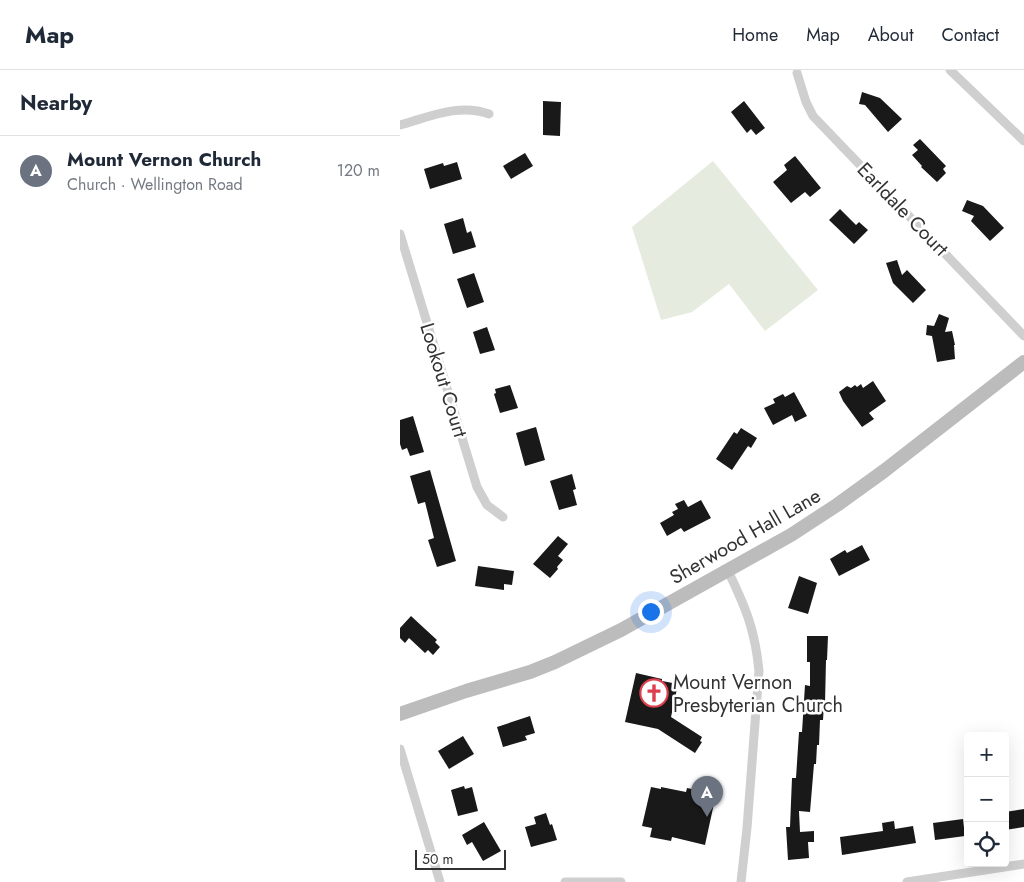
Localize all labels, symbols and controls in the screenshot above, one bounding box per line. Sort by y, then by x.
text: Map [25,17,74,52]
text: Home [732,22,778,48]
text: Map [806,22,840,48]
text: About [868,22,913,48]
text: Contact [941,22,999,48]
text: Nearby [20,88,92,118]
text: Mount Vernon Church [67,146,261,173]
street label: Earldale Court [850,156,955,263]
text: A [30,159,42,182]
text: 120 m [337,159,380,182]
text: Church · Wellington Road [67,173,243,196]
street label: Lookout Court [412,319,475,441]
street label: Sherwood Hall Lane [664,481,826,592]
your location [638,599,664,625]
place label: Mount Vernon Presbyterian Church [673,668,843,720]
church icon: Mount Vernon Presbyterian Church [639,678,669,708]
map controls [964,732,1009,867]
button: + [964,732,1009,777]
pin: A [691,776,723,817]
button: − [964,777,1009,822]
button: locate [964,822,1009,867]
scale bar [415,847,506,870]
text: 50 m [422,849,453,869]

